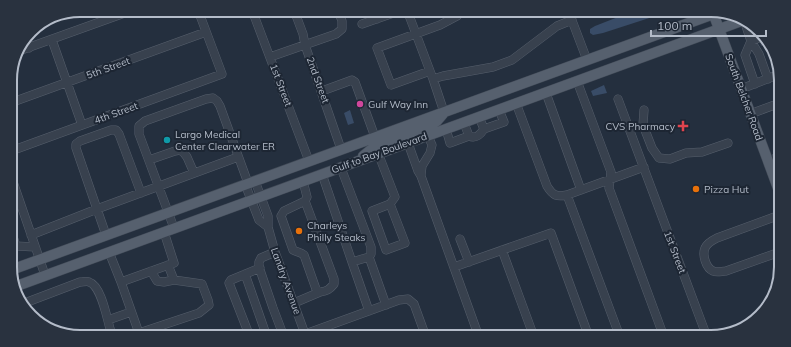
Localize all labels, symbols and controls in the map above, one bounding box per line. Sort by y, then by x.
scale bar [651,12,766,38]
text: 100 m [657,18,692,33]
street label: South Belcher Road [722,52,766,142]
street label: 5th Street [84,54,132,82]
street label: 2nd Street [304,55,333,105]
street label: 1st Street [267,62,295,109]
place label: Gulf Way Inn [368,98,428,111]
street label: 4th Street [92,99,140,127]
marker: Gulf Way Inn [355,99,365,109]
place label: CVS Pharmacy [606,120,676,133]
marker: CVS Pharmacy [678,121,688,131]
place label: Largo Medical Center Clearwater ER [175,128,275,153]
street label: Gulf to Bay Boulevard [329,130,429,176]
marker: Largo Medical Center Clearwater ER [162,135,172,145]
place label: Pizza Hut [704,183,749,196]
marker: Pizza Hut [691,184,701,194]
place label: Charleys Philly Steaks [307,219,366,244]
marker: Charleys Philly Steaks [294,226,304,236]
street label: 1st Street [661,229,689,276]
street label: Landry Avenue [268,246,304,316]

